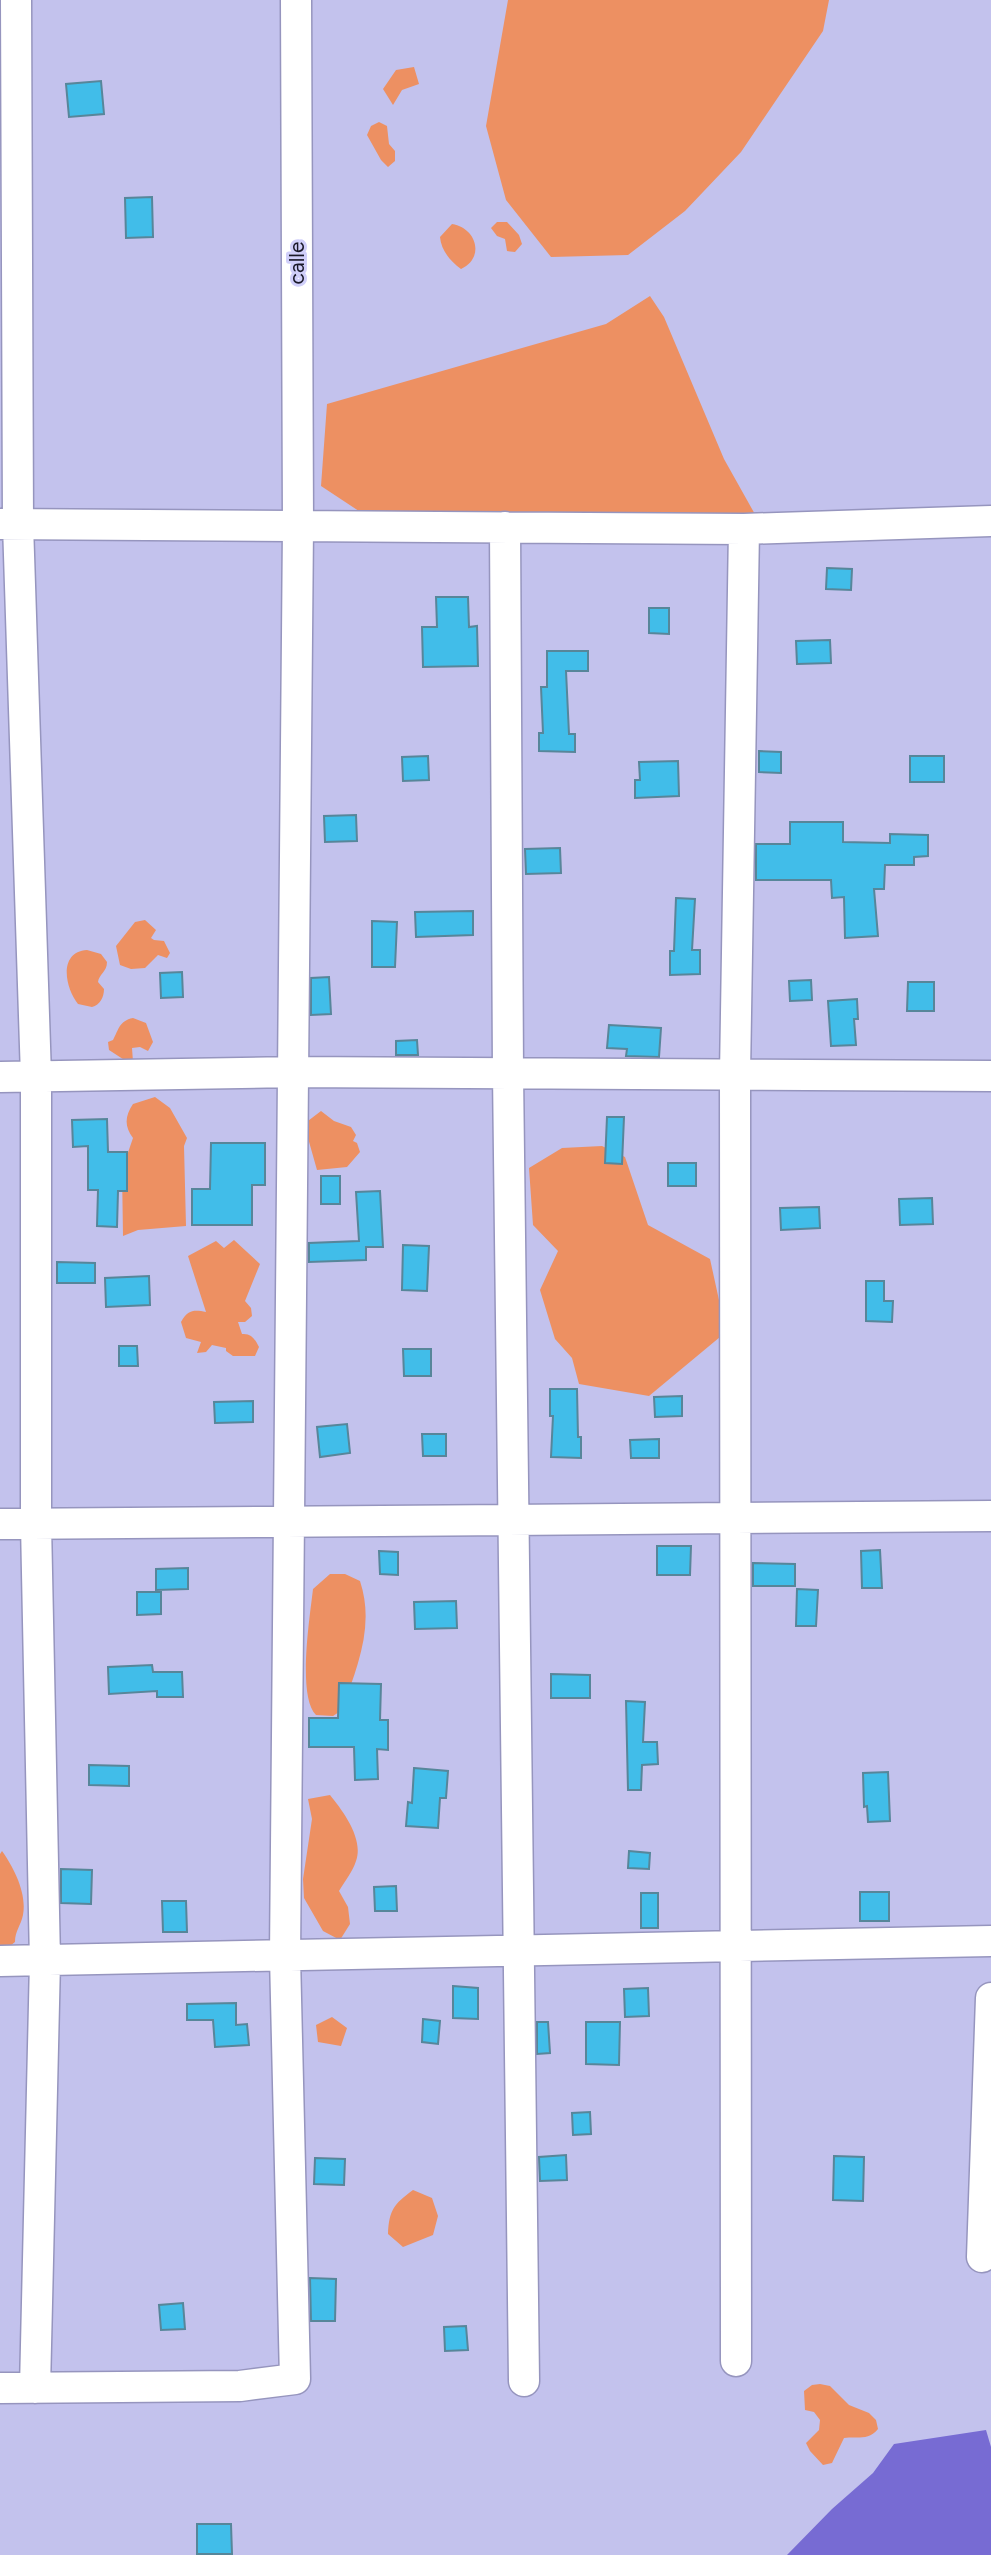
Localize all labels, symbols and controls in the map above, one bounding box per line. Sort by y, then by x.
street label: calle [284,242,309,284]

